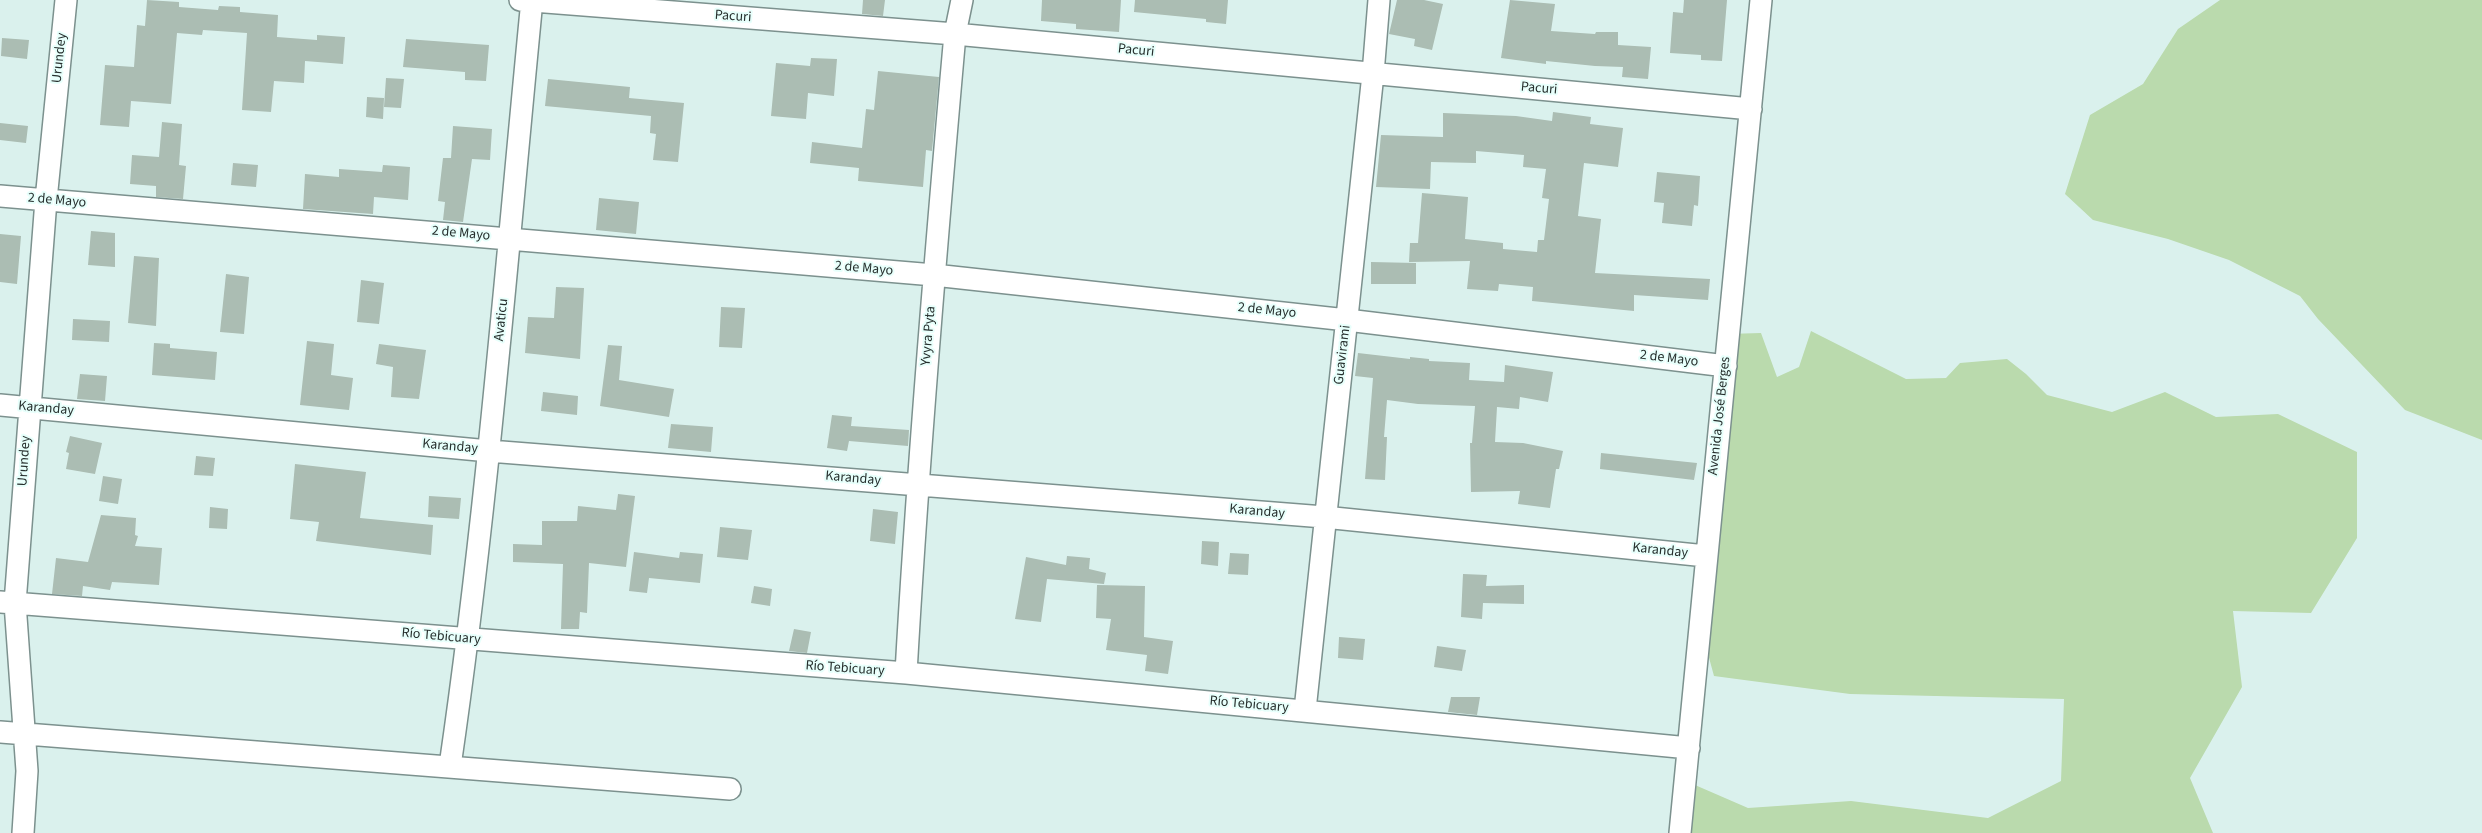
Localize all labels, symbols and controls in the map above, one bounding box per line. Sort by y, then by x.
street label: Pacuri [714,7,752,27]
street label: Urundey [49,32,71,84]
street label: Pacuri [1117,41,1155,61]
street label: Pacuri [1520,79,1558,99]
street label: 2 de Mayo [27,190,87,212]
street label: 2 de Mayo [431,223,491,245]
street label: 2 de Mayo [834,258,894,280]
street label: Avaticu [491,298,513,342]
street label: 2 de Mayo [1237,300,1297,322]
street label: Yvyra Pyta [918,305,940,367]
street label: Guavirami [1331,324,1355,386]
street label: 2 de Mayo [1639,347,1699,371]
street label: Avenida José Berges [1705,356,1735,476]
street label: Karanday [17,398,75,420]
street label: Urundey [15,435,35,487]
street label: Karanday [421,436,479,458]
street label: Karanday [824,468,882,490]
street label: Karanday [1228,501,1286,523]
street label: Karanday [1631,540,1689,562]
street label: Río Tebicuary [401,625,481,649]
street label: Río Tebicuary [805,658,885,680]
street label: Río Tebicuary [1209,693,1289,717]

